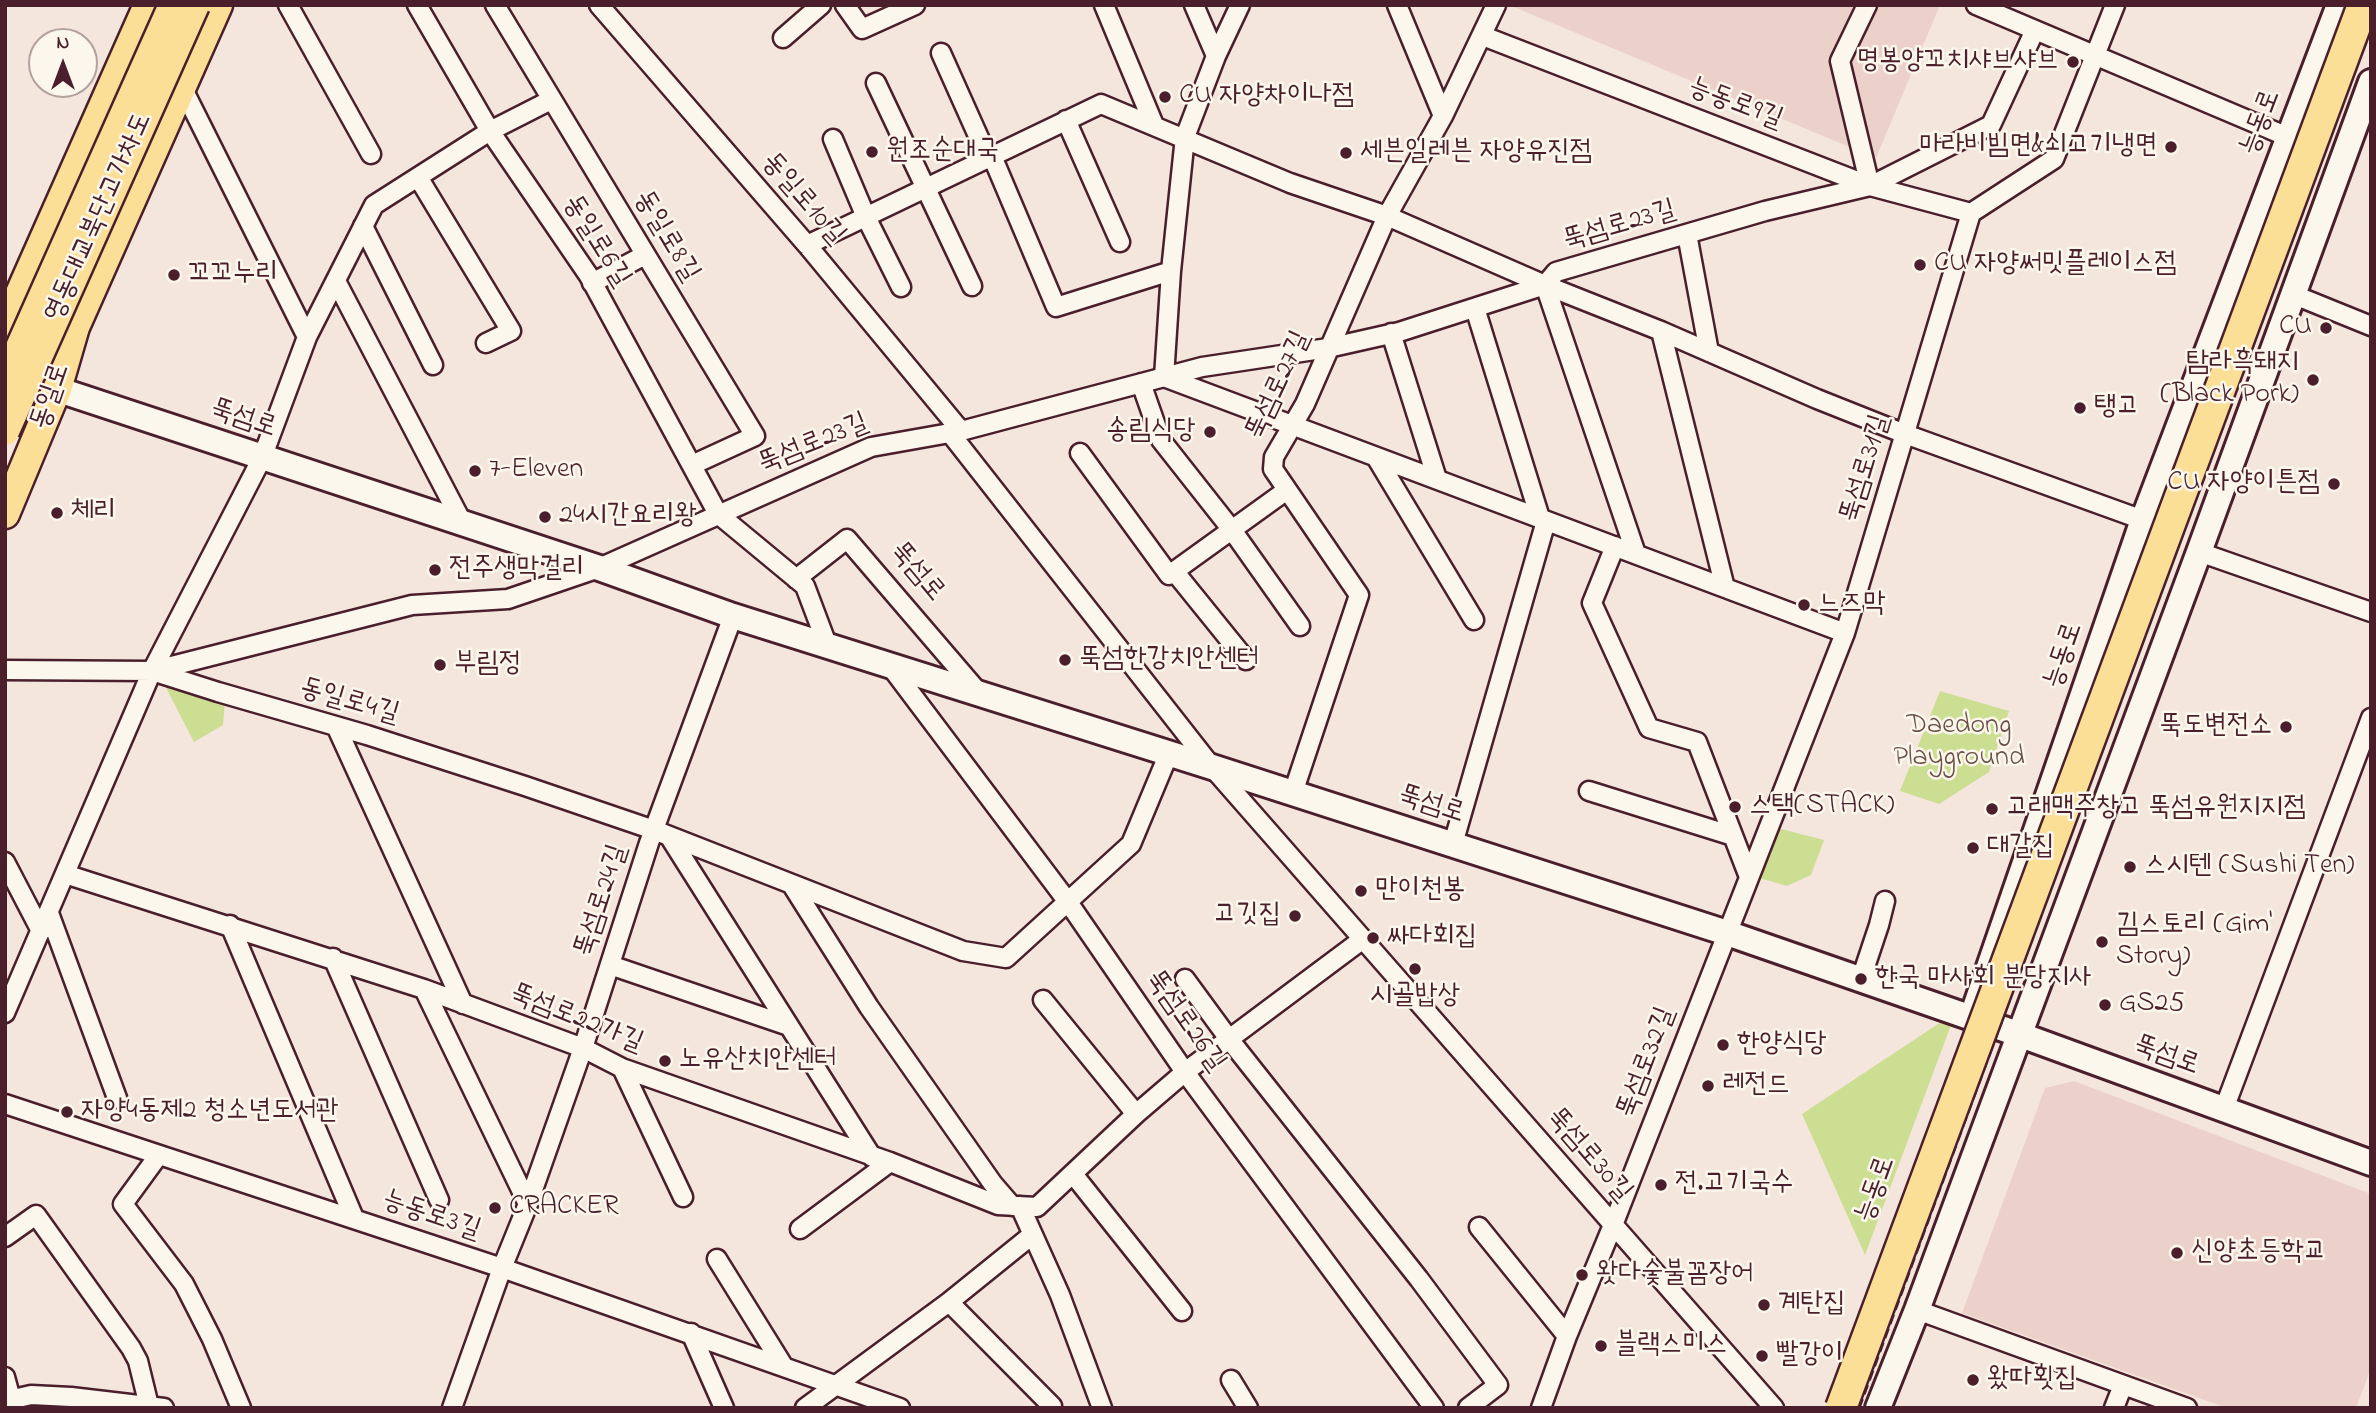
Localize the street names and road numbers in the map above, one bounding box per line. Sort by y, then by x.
street label: 능동로9길 [1683,72,1787,138]
street label: 능동로 [2234,85,2290,161]
street label: 영동대교북단고가차도 [39,108,161,328]
street label: 동일로10길 [753,147,851,253]
street label: 동일로8길 [625,185,705,289]
street label: 동일로6길 [554,190,636,294]
street label: 뚝섬로23길 [1560,195,1680,259]
street label: 뚝섬로27길 [1240,327,1320,445]
street label: 동일로 [25,360,79,434]
street label: 뚝섬로 [206,393,280,447]
street label: 뚝섬로23길 [754,408,874,482]
street label: 뚝섬로31길 [1835,411,1899,527]
street label: 뚝섬로 [881,536,951,610]
street label: 능동로 [2038,619,2092,693]
street label: 동일로4길 [296,673,402,733]
street label: 뚝섬로 [1394,780,1468,832]
street label: 뚝섬로24길 [569,841,637,961]
street label: 뚝섬로26길 [1137,965,1231,1079]
street label: 뚝섬로22가길 [505,978,647,1062]
street label: 뚝섬로32길 [1612,1003,1684,1123]
street label: 뚝섬로 [2128,1030,2204,1084]
street label: 뚝섬로30길 [1538,1102,1638,1210]
street label: 능동로 [1850,1152,1904,1228]
street label: 능동로3길 [377,1185,485,1249]

